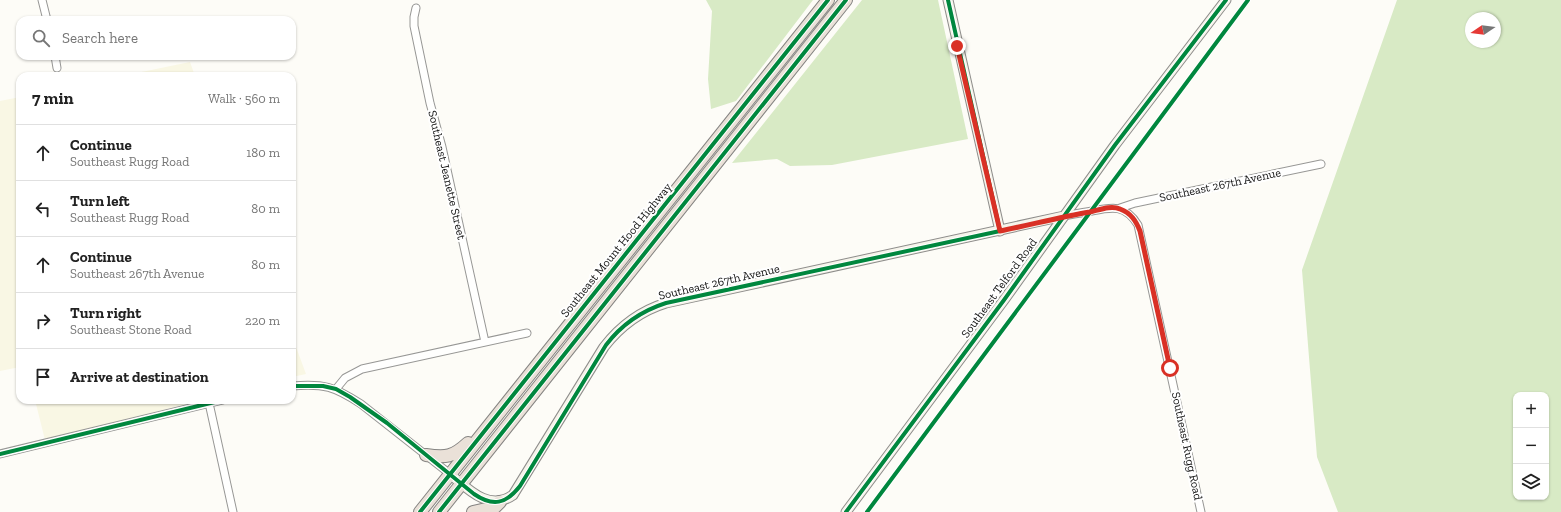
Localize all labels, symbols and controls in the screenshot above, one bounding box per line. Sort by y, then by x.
north arrow [1465,12,1501,48]
search box [16,16,296,60]
icon: search [30,27,52,49]
text: Search here [62,29,138,47]
route end [948,37,966,55]
text: 7 min [32,88,74,108]
text: Walk · 560 m [208,91,280,106]
street label: Southeast Jeanette Street [425,109,469,241]
text: Continue [70,136,132,154]
icon: ahead [32,142,54,164]
text: 180 m [246,145,280,160]
text: Southeast Rugg Road [70,154,189,169]
street label: Southeast 267th Avenue [1158,165,1282,205]
street label: Southeast Mount Hood Highway [558,180,675,320]
text: Turn left [70,192,130,210]
icon: left [32,198,54,220]
text: 80 m [251,201,280,216]
text: Southeast Rugg Road [70,210,189,225]
street label: Southeast Telford Road [958,235,1040,341]
text: Continue [70,248,132,266]
icon: ahead [32,254,54,276]
text: 80 m [251,257,280,272]
street label: Southeast 267th Avenue [657,261,781,303]
text: Southeast 267th Avenue [70,266,204,281]
text: Turn right [70,304,141,322]
icon: right [32,310,54,332]
text: 220 m [245,313,280,328]
text: Southeast Stone Road [70,322,192,337]
route start [1161,359,1179,377]
icon: arrive [32,366,54,388]
text: Arrive at destination [70,368,209,386]
street label: Southeast Rugg Road [1169,391,1205,502]
map controls [1513,392,1549,500]
button: + [1513,392,1549,428]
button: − [1513,428,1549,464]
button: layers [1513,464,1549,500]

